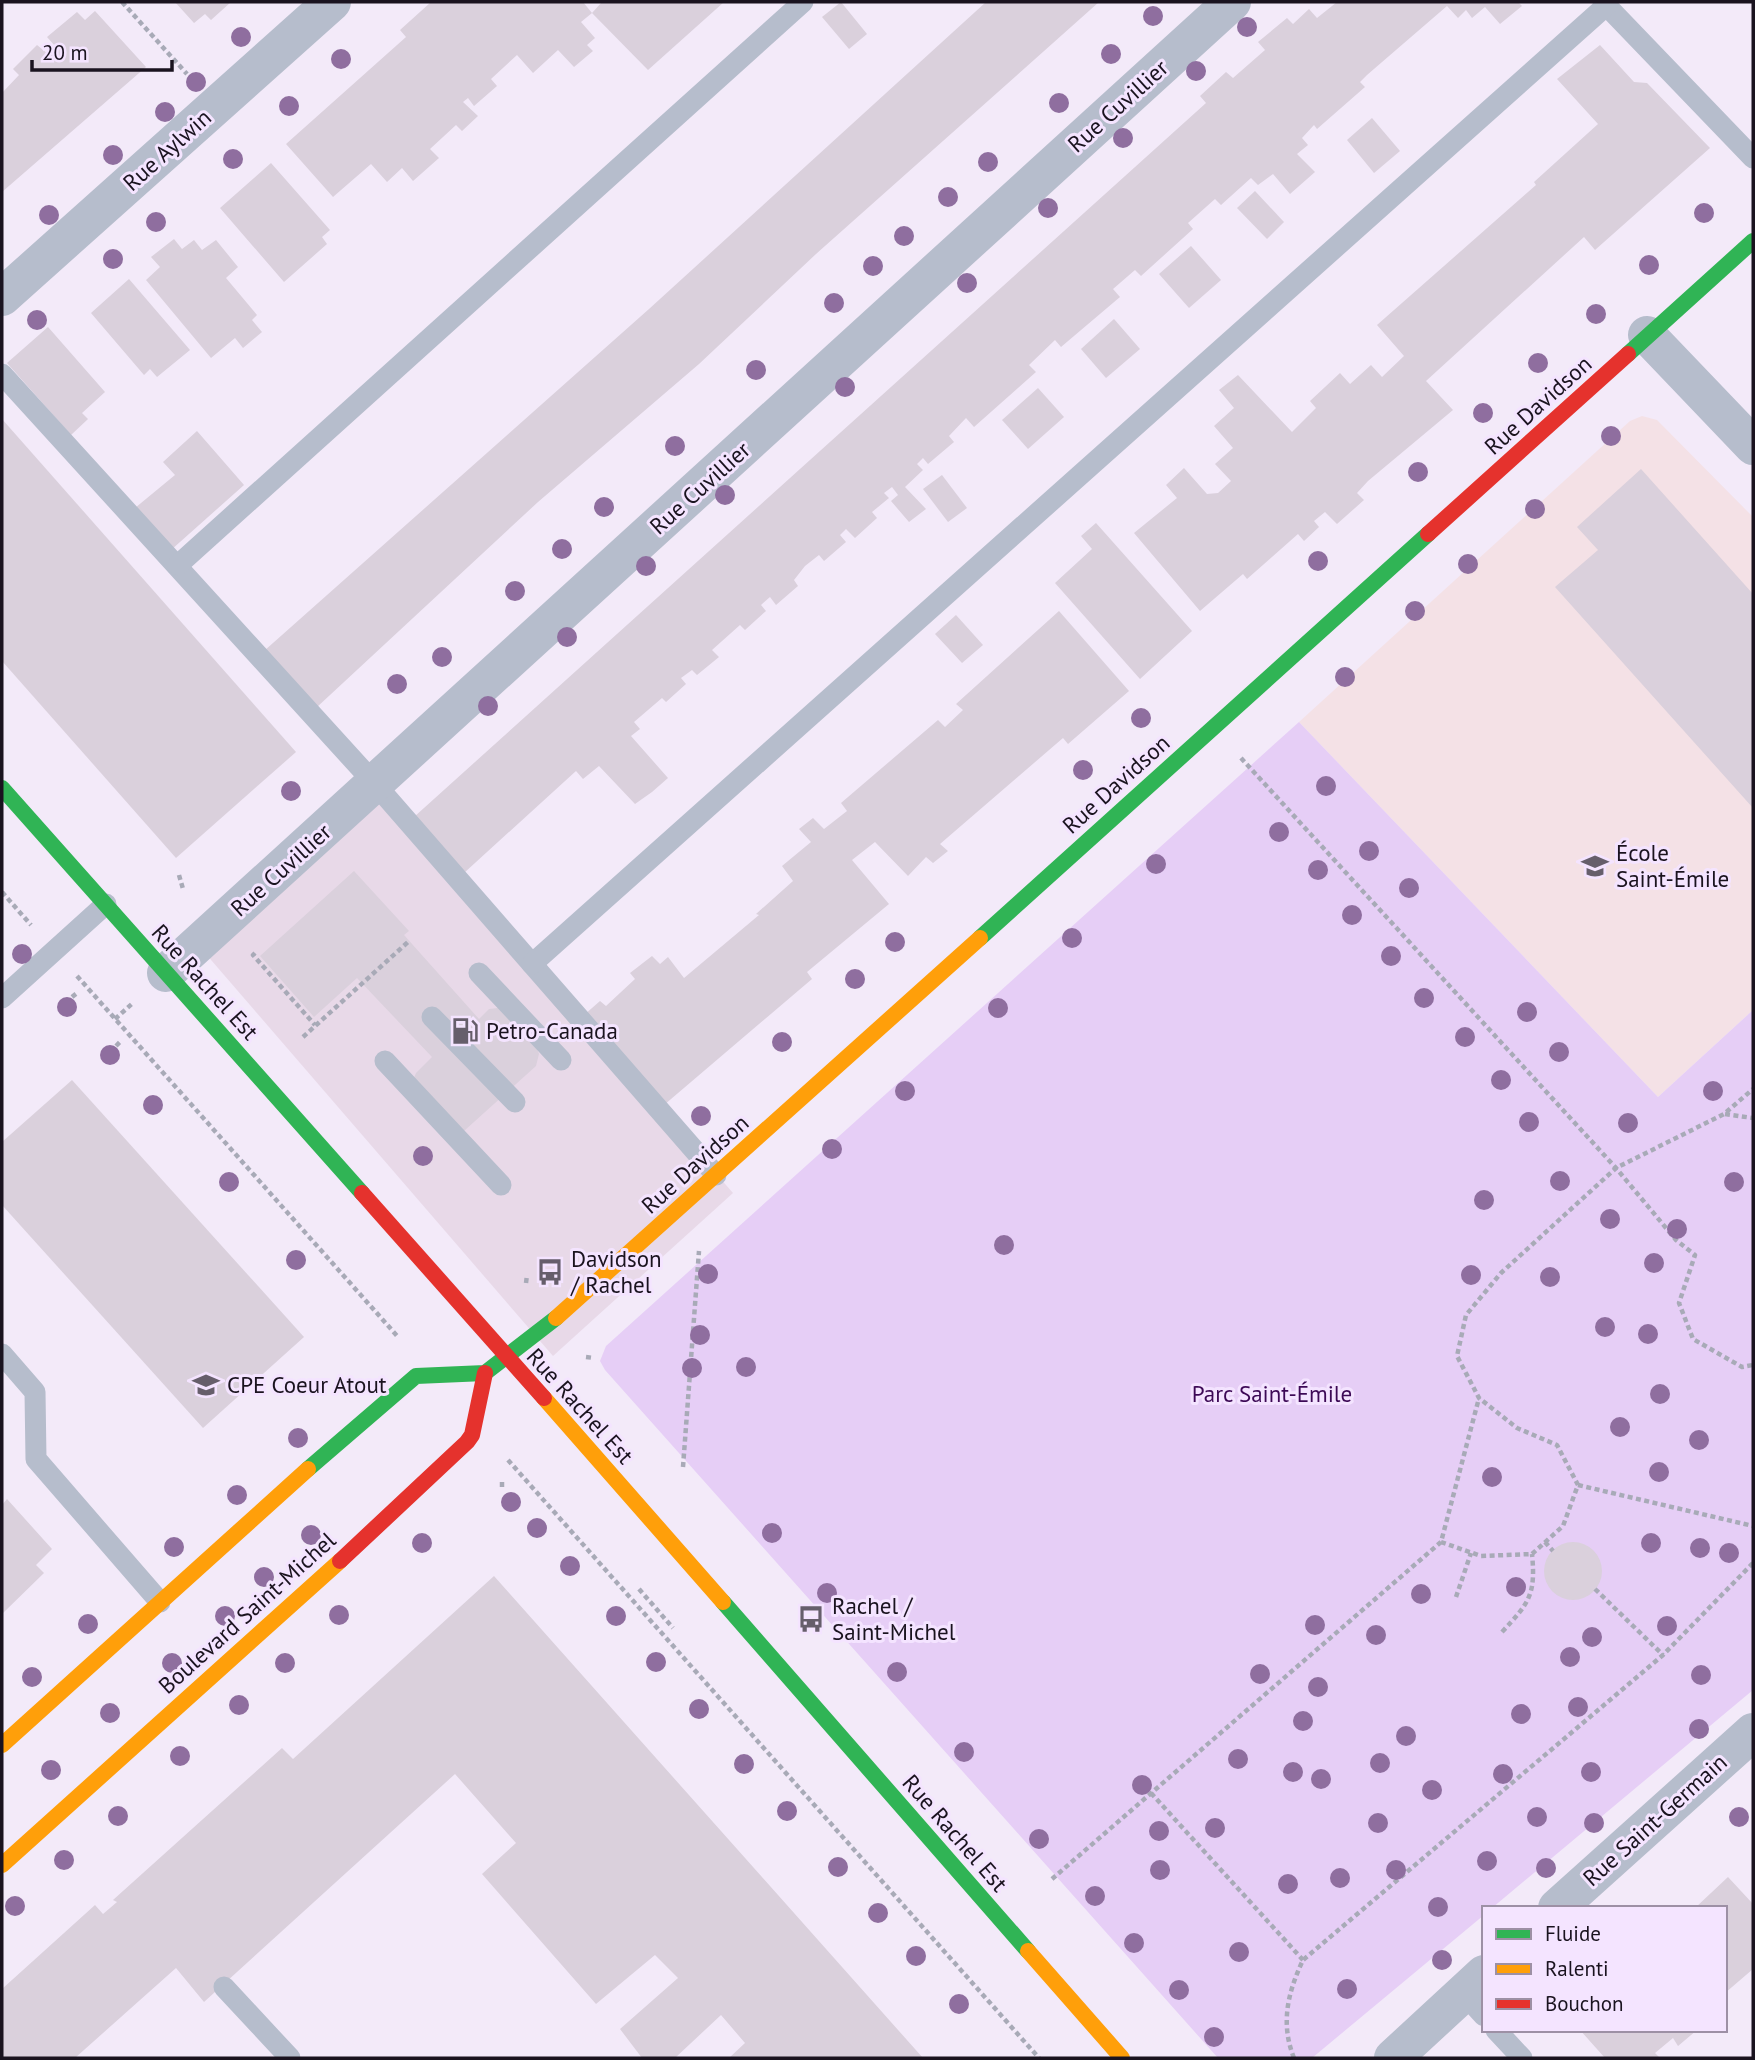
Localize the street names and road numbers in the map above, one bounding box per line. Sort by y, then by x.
street label: Rue Cuvillier [1061,53,1174,158]
street label: Rue Aylwin [117,102,217,197]
street label: Rue Davidson [1478,349,1597,460]
street label: Rue Cuvillier [643,435,756,540]
street label: Rue Davidson [1056,728,1175,839]
street label: Rue Cuvillier [224,817,337,922]
street label: Rue Rachel Est [146,918,265,1046]
street label: Rue Davidson [635,1108,754,1219]
street label: Rue Rachel Est [521,1342,640,1470]
street label: Boulevard Saint-Michel [152,1525,341,1700]
street label: Rue Saint-Germain [1577,1747,1733,1892]
street label: Rue Rachel Est [897,1768,1014,1897]

